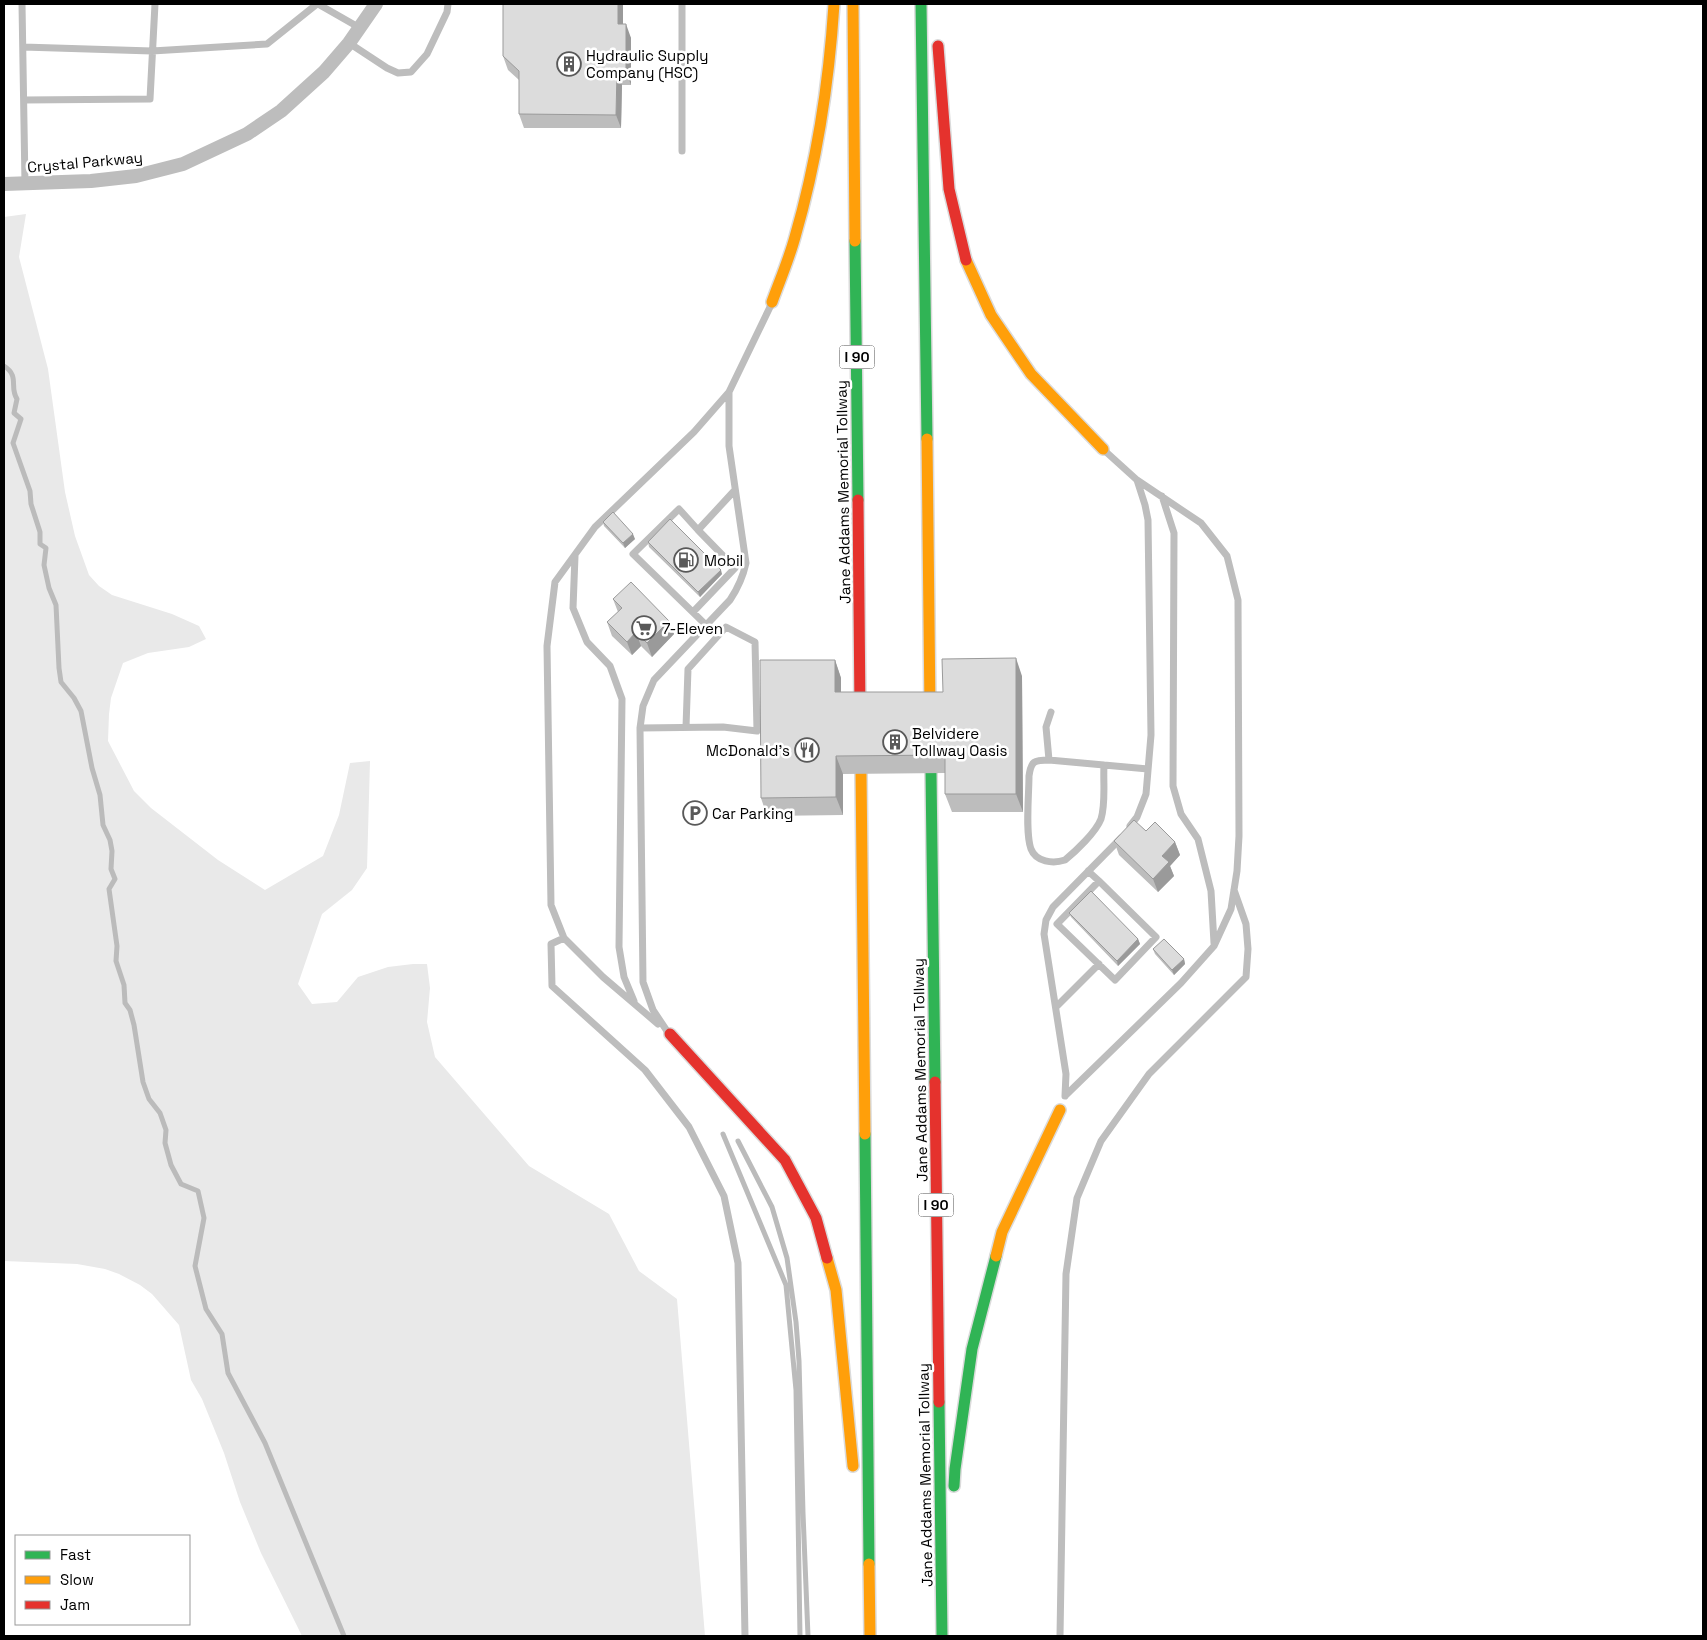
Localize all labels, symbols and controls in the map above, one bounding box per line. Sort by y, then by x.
place label: Hydraulic Supply Company (HSC) [586,46,708,83]
building icon: Hydraulic Supply Company (HSC) [556,51,582,77]
street label: Crystal Parkway [26,147,144,177]
road number: I 90 [840,346,874,368]
street label: Jane Addams Memorial Tollway [832,380,854,604]
fuel station icon: Mobil [673,547,699,573]
place label: Mobil [704,551,743,570]
supermarket icon: 7-Eleven [631,615,657,641]
place label: 7-Eleven [662,619,723,638]
place label: Belvidere Tollway Oasis [912,724,1007,760]
building icon: Belvidere Tollway Oasis [882,729,908,755]
restaurant icon: McDonald's [794,737,820,763]
place label: McDonald's [706,741,790,760]
parking icon: Car Parking [682,800,708,826]
place label: Car Parking [712,804,793,823]
street label: Jane Addams Memorial Tollway [909,958,931,1182]
road number: I 90 [918,1194,954,1216]
street label: Jane Addams Memorial Tollway [914,1363,936,1587]
legend [15,1535,190,1625]
text: Fast [60,1545,91,1564]
text: Slow [60,1570,94,1589]
text: Jam [60,1595,90,1614]

